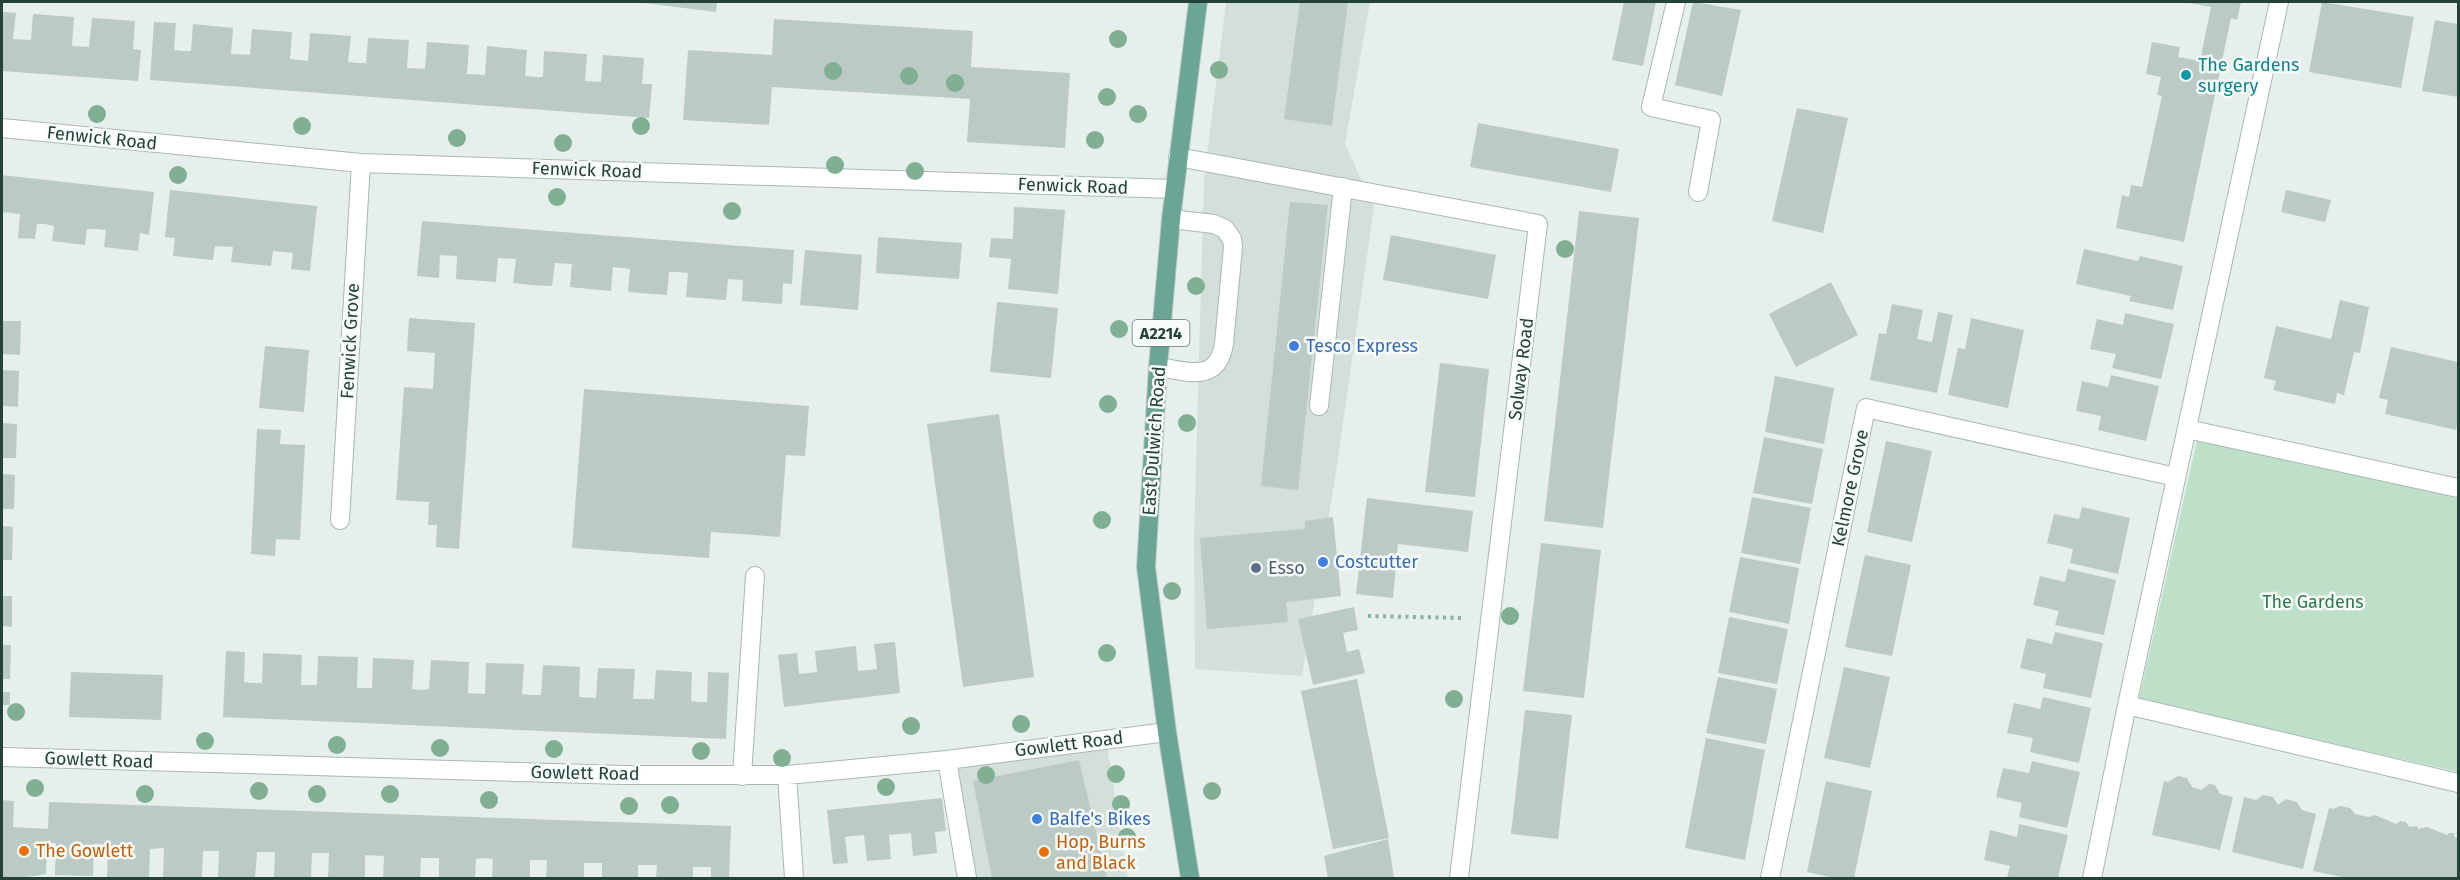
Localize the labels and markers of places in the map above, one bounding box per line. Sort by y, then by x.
place label: The Gardens surgery [2198,54,2300,97]
marker: The Gardens surgery [2179,68,2193,82]
place label: Tesco Express [1306,335,1418,357]
marker: Tesco Express [1287,339,1301,353]
place label: Costcutter [1335,551,1418,573]
marker: Costcutter [1316,555,1330,569]
place label: Esso [1268,557,1305,579]
marker: Esso [1249,561,1263,575]
place label: Balfe's Bikes [1049,808,1151,830]
marker: Balfe's Bikes [1030,812,1044,826]
place label: Hop, Burns and Black [1056,831,1146,874]
place label: The Gowlett [36,840,134,862]
marker: The Gowlett [17,844,31,858]
marker: Hop, Burns and Black [1037,845,1051,859]

